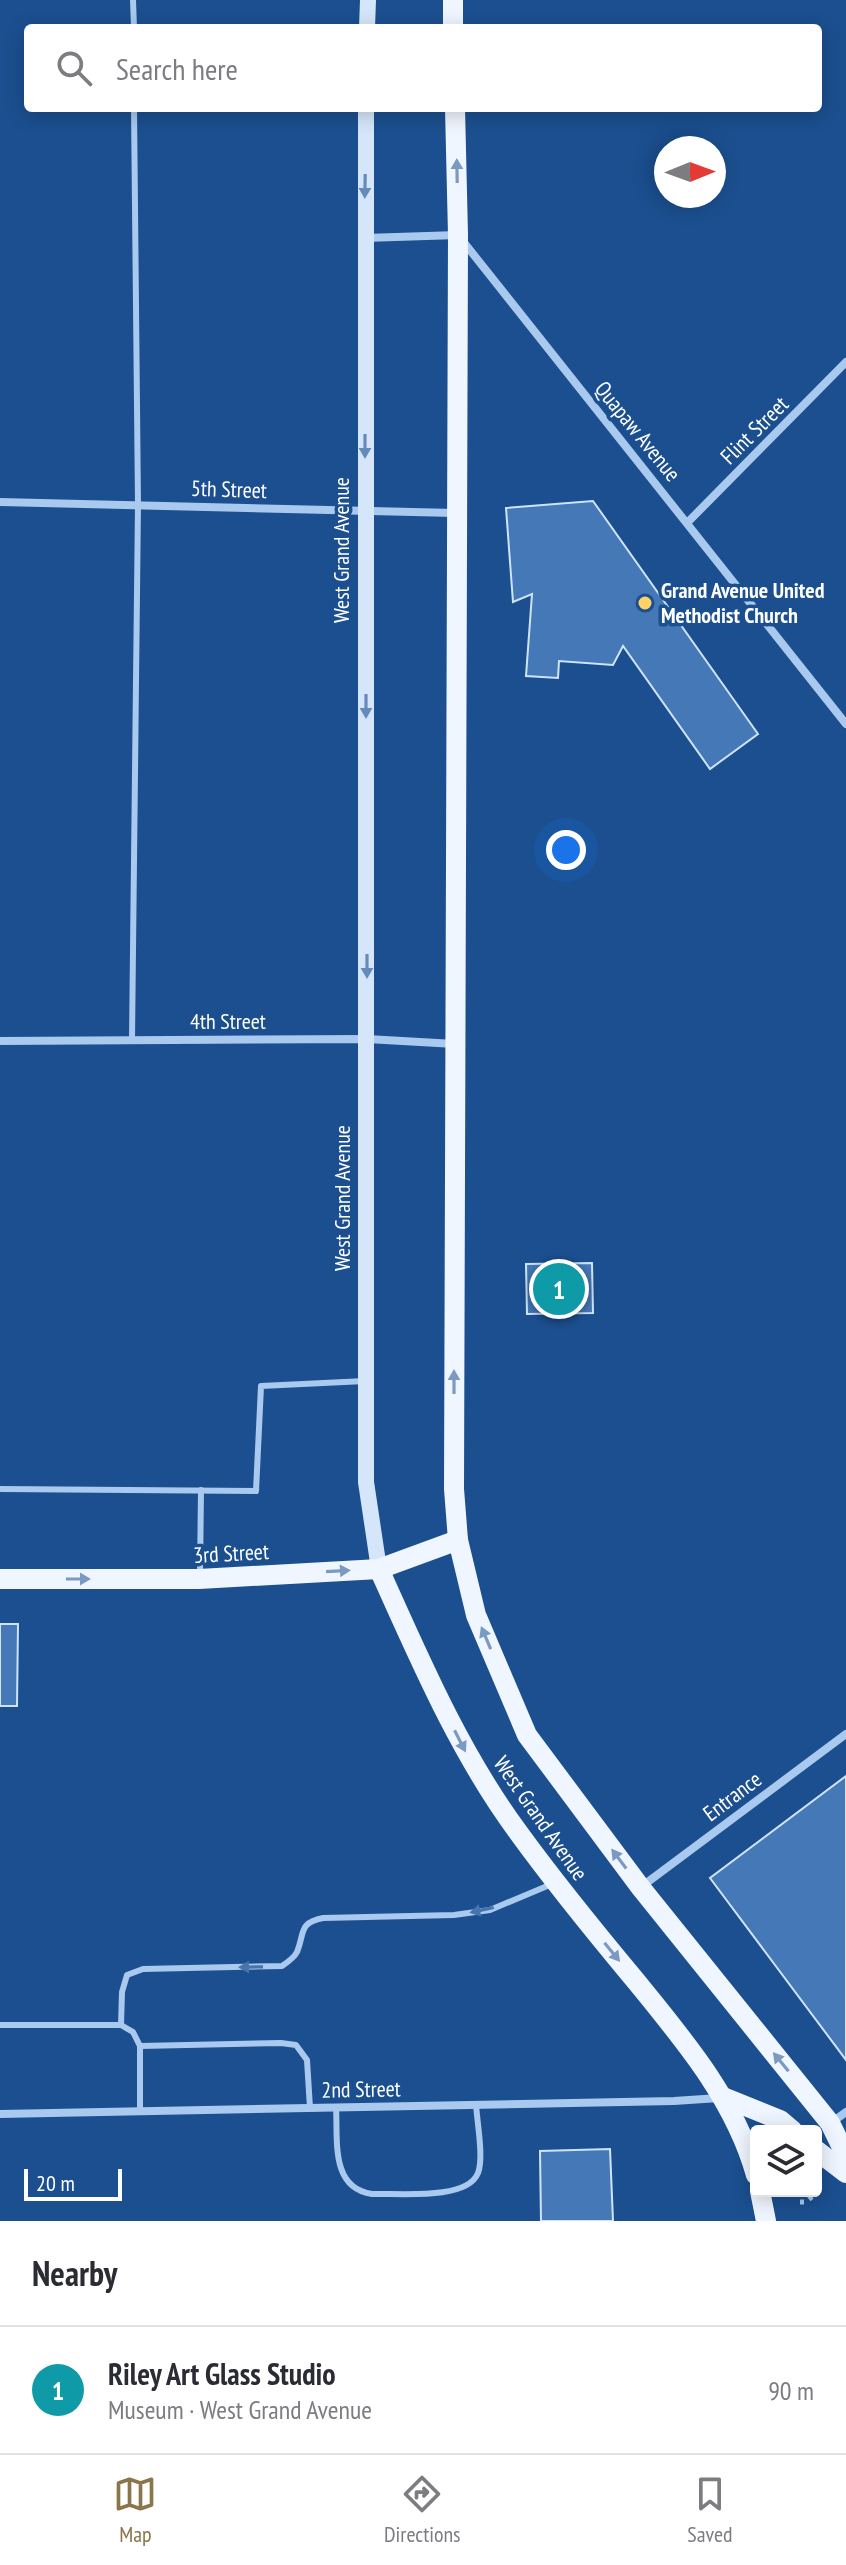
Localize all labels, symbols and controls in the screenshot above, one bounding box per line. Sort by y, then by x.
search box [24,24,822,112]
icon: search [52,46,96,90]
text: Search here [116,49,238,88]
north arrow [654,136,726,208]
one-way arrow [450,158,463,183]
one-way arrow [359,174,372,199]
street label: Quapaw Avenue [589,375,687,487]
street label: Flint Street [714,390,794,470]
one-way arrow [359,434,371,459]
street label: 5th Street [191,474,267,504]
street label: West Grand Avenue [327,477,355,623]
place label: Grand Avenue United Methodist Church [661,576,825,629]
marker: Grand Avenue United Methodist Church [636,594,654,612]
one-way arrow [360,694,372,719]
your location [546,830,586,870]
one-way arrow [361,954,373,979]
street label: 4th Street [190,1007,266,1035]
street label: West Grand Avenue [328,1125,356,1271]
pin: 1 [533,1259,585,1319]
one-way arrow [448,1369,460,1394]
street label: 3rd Street [192,1537,270,1569]
one-way arrow [326,1564,351,1577]
one-way arrow [66,1573,91,1585]
one-way arrow [479,1626,492,1650]
one-way arrow [452,1730,466,1752]
street label: West Grand Avenue [488,1750,594,1886]
street label: Entrance [697,1765,767,1827]
one-way arrow [611,1848,627,1870]
one-way arrow [470,1904,495,1917]
one-way arrow [603,1941,620,1962]
one-way arrow [238,1961,263,1973]
one-way arrow [773,2053,790,2073]
street label: 2nd Street [321,2074,401,2104]
map controls [750,2125,822,2197]
button: layers [750,2125,822,2197]
scale bar [24,2165,122,2201]
text: 20 m [36,2169,75,2197]
text: Nearby [32,2251,117,2295]
text: Riley Art Glass Studio [108,2354,336,2393]
text: 1 [52,2374,64,2407]
text: 90 m [768,2374,814,2407]
text: Museum · West Grand Avenue [108,2393,372,2426]
tab: Map [113,2472,157,2548]
tab: Directions [384,2472,461,2548]
tab: Saved [687,2472,733,2548]

